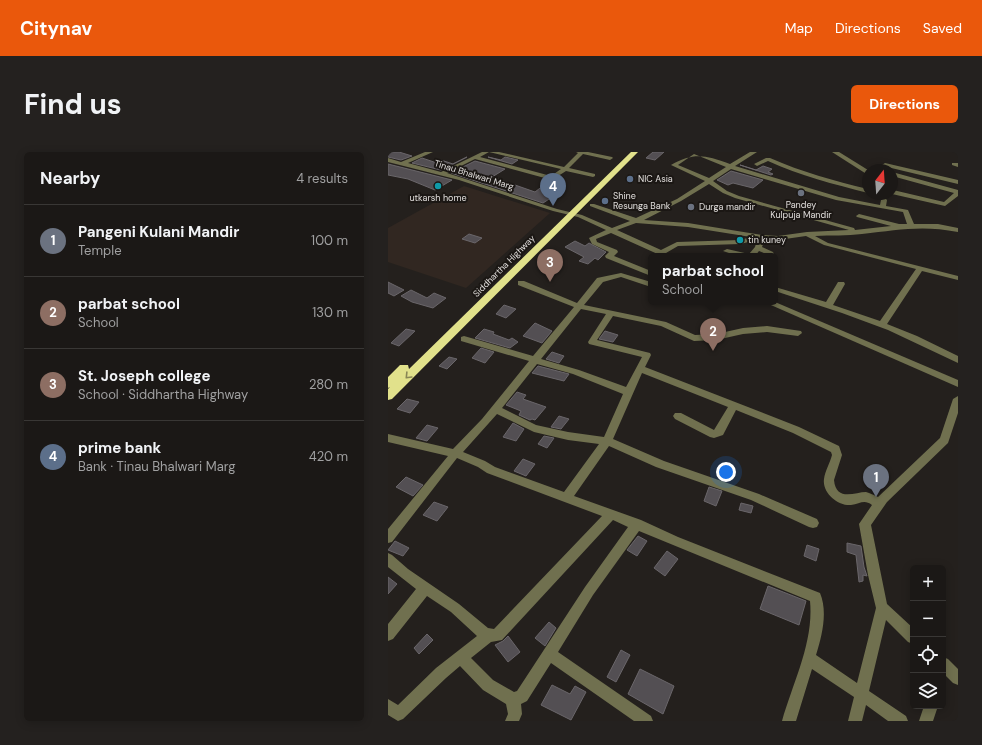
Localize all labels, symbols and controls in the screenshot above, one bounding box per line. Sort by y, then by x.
text: Citynav [20,16,92,41]
text: Map [785,19,813,37]
text: Directions [835,19,901,37]
text: Saved [923,19,962,37]
button: Directions [851,85,958,123]
text: Find us [24,86,122,123]
street label: Tinau Bhalwari Marg [433,157,515,193]
north arrow [862,164,898,200]
text: Nearby [40,167,100,189]
text: 4 results [296,170,348,187]
pin: 4 [540,173,566,206]
place label: NIC Asia [638,173,673,185]
marker: NIC Asia [625,174,635,184]
marker: utkarsh home [433,181,443,191]
marker: Pandey Kulpuja Mandir [796,188,806,198]
place label: Shine Resunga Bank [613,190,671,212]
place label: utkarsh home [409,192,467,204]
marker: Shine Resunga Bank [600,196,610,206]
place label: Pandey Kulpuja Mandir [770,199,832,221]
place label: Durga mandir [699,201,756,213]
marker: Durga mandir [686,202,696,212]
text: Pangeni Kulani Mandir [78,222,239,242]
text: 1 [51,232,55,249]
text: 100 m [311,232,348,249]
street label: Siddhartha Highway [470,232,538,300]
place label: tin kuney [748,234,786,246]
marker: tin kuney [735,235,745,245]
text: Temple [78,242,122,259]
pin: 3 [537,249,563,282]
popup [648,253,778,305]
text: parbat school [662,261,764,281]
text: School [662,281,703,298]
text: parbat school [78,294,180,314]
text: 2 [49,304,57,321]
text: 130 m [312,304,348,321]
text: School [78,314,119,331]
pin: 2 [700,318,726,351]
text: St. Joseph college [78,366,211,386]
one-way arrow [406,371,413,378]
text: 3 [49,376,57,393]
text: 280 m [309,376,348,393]
text: School · Siddhartha Highway [78,386,248,403]
text: prime bank [78,438,161,458]
text: 4 [49,448,57,465]
text: 420 m [309,448,348,465]
text: Bank · Tinau Bhalwari Marg [78,458,236,475]
your location [716,462,736,482]
pin: 1 [863,464,889,497]
map controls [910,565,946,709]
button: + [910,565,946,601]
button: − [910,601,946,637]
button: locate [910,637,946,673]
button: layers [910,673,946,709]

